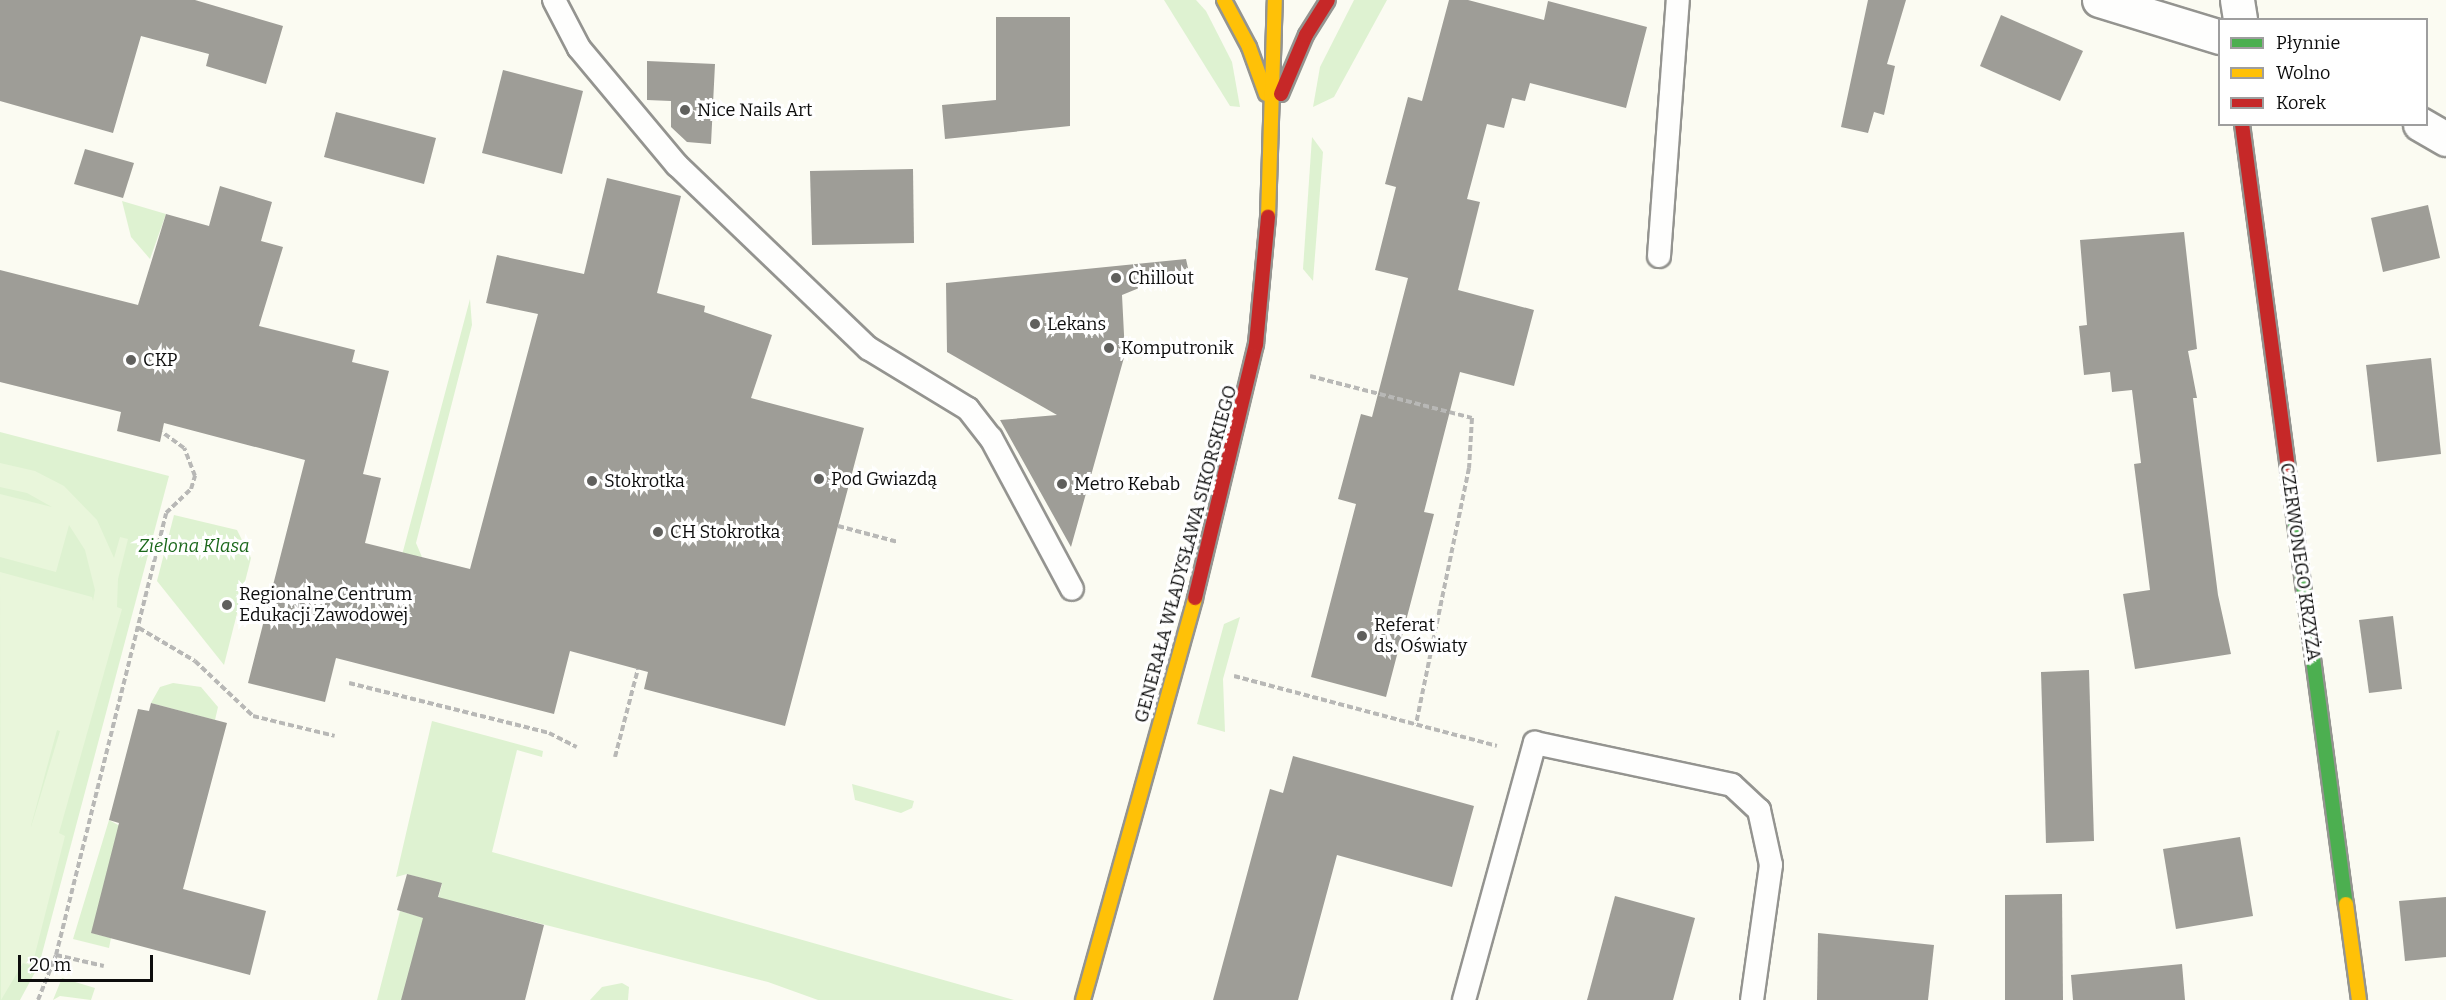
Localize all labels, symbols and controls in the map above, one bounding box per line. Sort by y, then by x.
legend [2218,18,2428,126]
text: Płynnie [2276,32,2340,54]
text: Wolno [2276,62,2330,84]
text: Korek [2276,92,2326,114]
place label: Nice Nails Art [697,99,812,121]
marker: Nice Nails Art [678,103,692,117]
place label: Chillout [1128,267,1194,289]
marker: Chillout [1109,271,1123,285]
place label: Lekans [1047,313,1106,335]
marker: Lekans [1028,317,1042,331]
place label: Komputronik [1121,337,1234,359]
marker: Komputronik [1102,341,1116,355]
place label: CKP [143,349,177,371]
marker: CKP [124,353,138,367]
street label: GENERAŁA WŁADYSŁAWA SIKORSKIEGO [1130,383,1242,725]
street label: CZERWONEGO KRZYŻA [2275,462,2325,662]
place label: Pod Gwiazdą [831,468,937,490]
place label: Stokrotka [604,470,685,492]
marker: Pod Gwiazdą [812,472,826,486]
place label: Metro Kebab [1074,473,1180,495]
marker: Stokrotka [585,474,599,488]
marker: Metro Kebab [1055,477,1069,491]
place label: CH Stokrotka [670,521,780,543]
marker: CH Stokrotka [651,525,665,539]
park label: Zielona Klasa [138,535,250,557]
place label: Regionalne Centrum Edukacji Zawodowej [239,584,412,626]
marker: Regionalne Centrum Edukacji Zawodowej [220,598,234,612]
place label: Referat ds. Oświaty [1374,615,1467,658]
marker: Referat ds. Oświaty [1355,629,1369,643]
scale bar [21,943,156,981]
text: 20 m [29,954,71,976]

